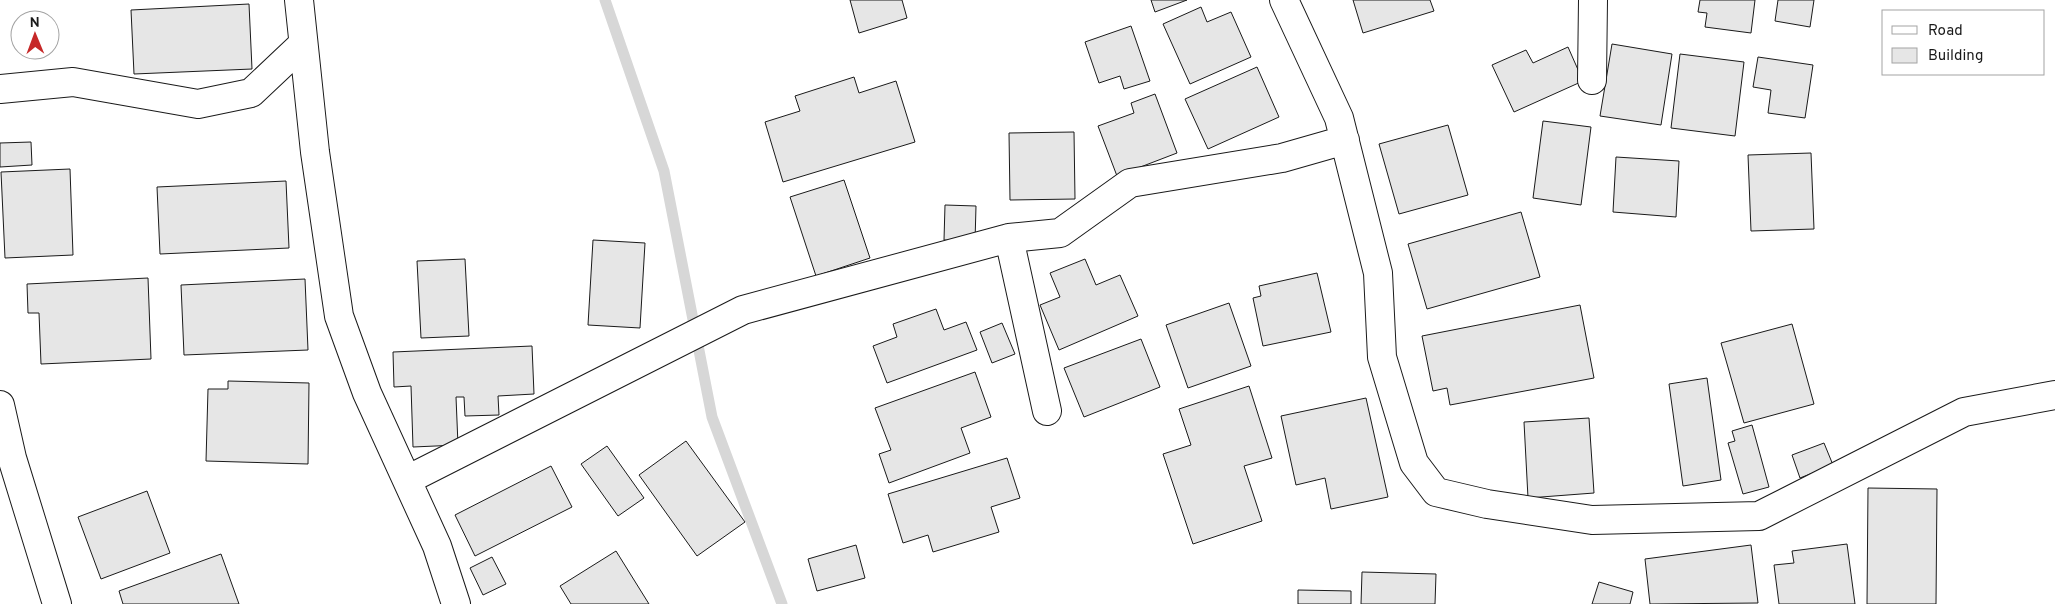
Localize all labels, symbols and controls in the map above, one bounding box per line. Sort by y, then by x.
north arrow [10,10,60,60]
legend [1882,10,2045,75]
text: N [30,15,40,32]
text: Road [1928,22,1963,41]
text: Building [1928,47,1983,66]

